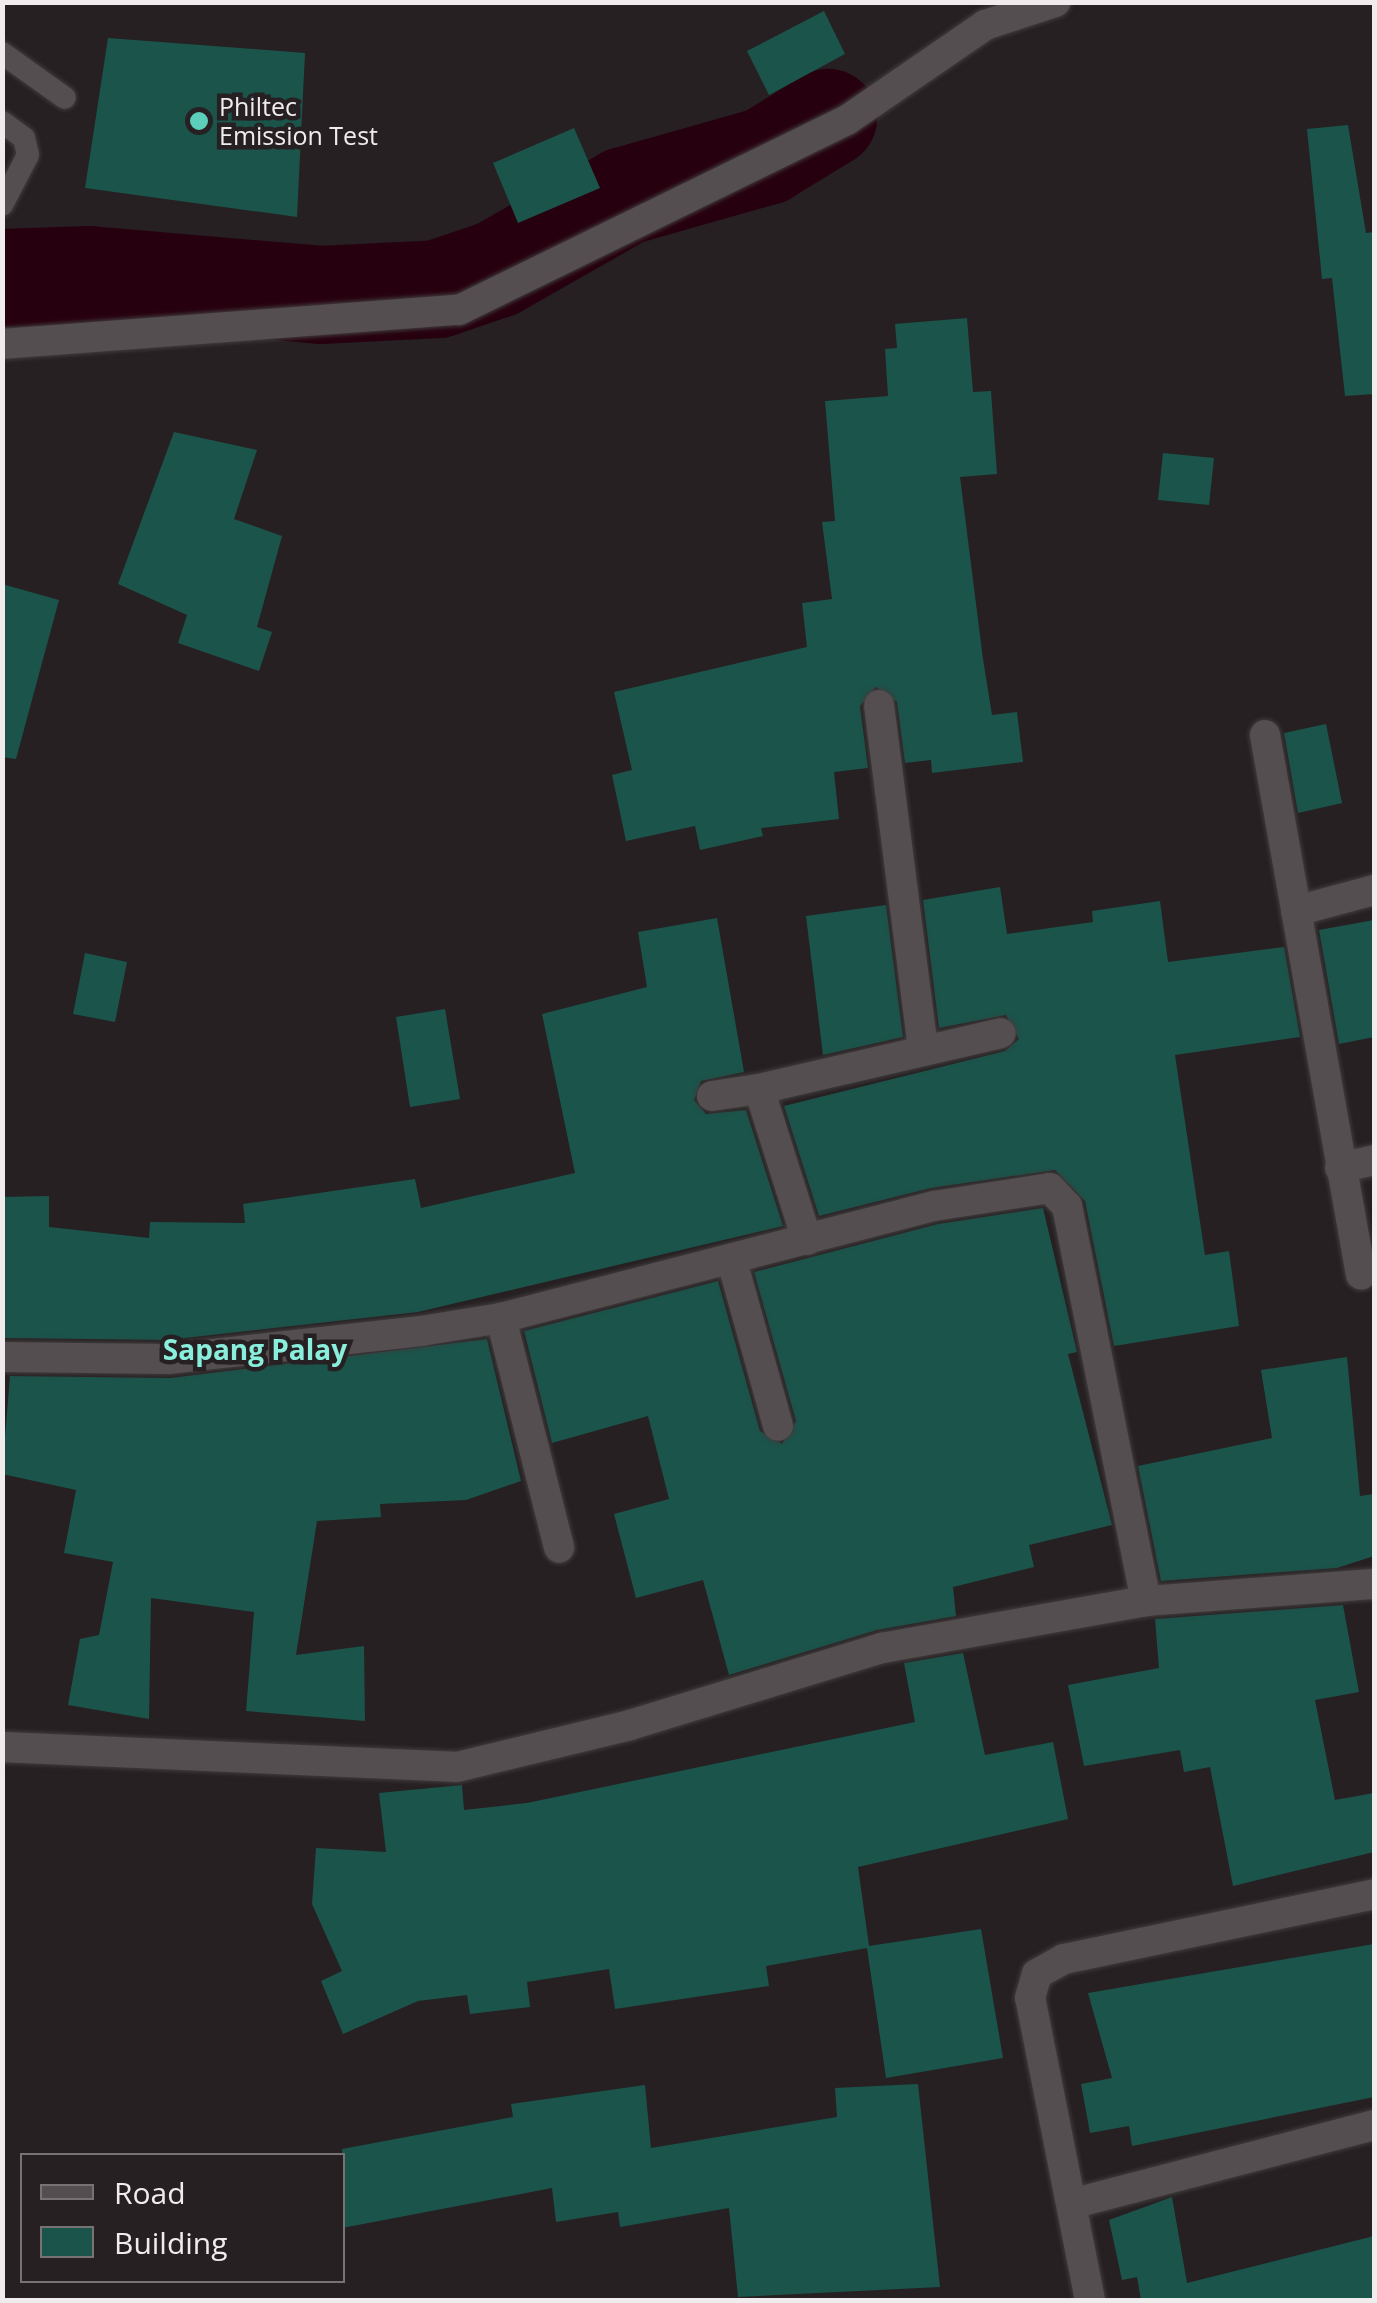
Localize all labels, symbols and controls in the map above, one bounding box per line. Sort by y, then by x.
place label: Philtec Emission Test [219,92,378,151]
marker: Philtec Emission Test [188,110,210,132]
district label: Sapang Palay [163,1332,347,1366]
legend [20,2153,345,2283]
text: Road [114,2172,186,2213]
text: Building [114,2222,228,2263]

